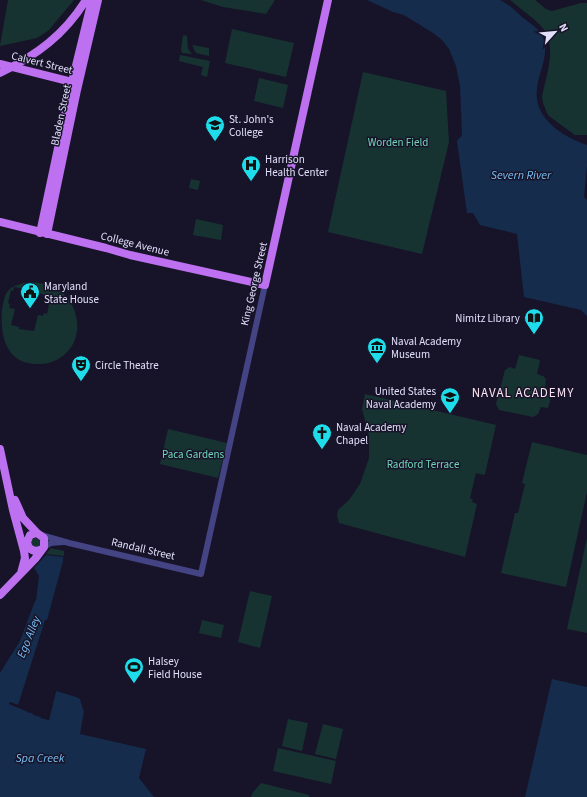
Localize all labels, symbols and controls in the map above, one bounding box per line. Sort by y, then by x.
north arrow [535,12,575,52]
text: N [555,21,572,34]
street label: Calvert Street [10,48,74,78]
street label: Bladen Street [47,83,75,147]
place label: St. John's College [229,112,274,140]
school or university icon: St. John's College [204,114,226,142]
park label: Worden Field [368,135,428,150]
place label: Harrison Health Center [265,152,329,180]
hospital icon: Harrison Health Center [240,154,262,182]
water label: Severn River [491,167,552,184]
street label: College Avenue [99,228,171,260]
street label: King George Street [237,240,271,327]
place label: Maryland State House [44,279,99,307]
public building icon: Maryland State House [19,281,41,309]
library icon: Nimitz Library [523,307,545,335]
place label: Nimitz Library [455,311,520,326]
place label: Naval Academy Museum [391,334,461,362]
museum icon: Naval Academy Museum [366,336,388,364]
theatre icon: Circle Theatre [70,354,92,382]
place label: Circle Theatre [95,358,159,373]
place label: United States Naval Academy [366,384,436,412]
district label: NAVAL ACADEMY [472,384,574,402]
school or university icon: United States Naval Academy [439,386,461,414]
place label: Naval Academy Chapel [336,420,406,448]
church icon: Naval Academy Chapel [311,422,333,450]
park label: Paca Gardens [162,447,224,462]
park label: Radford Terrace [387,457,460,472]
street label: Randall Street [110,534,177,564]
water label: Ego Alley [13,613,45,661]
place label: Halsey Field House [148,654,202,682]
sports icon: Halsey Field House [123,656,145,684]
water label: Spa Creek [15,750,65,767]

